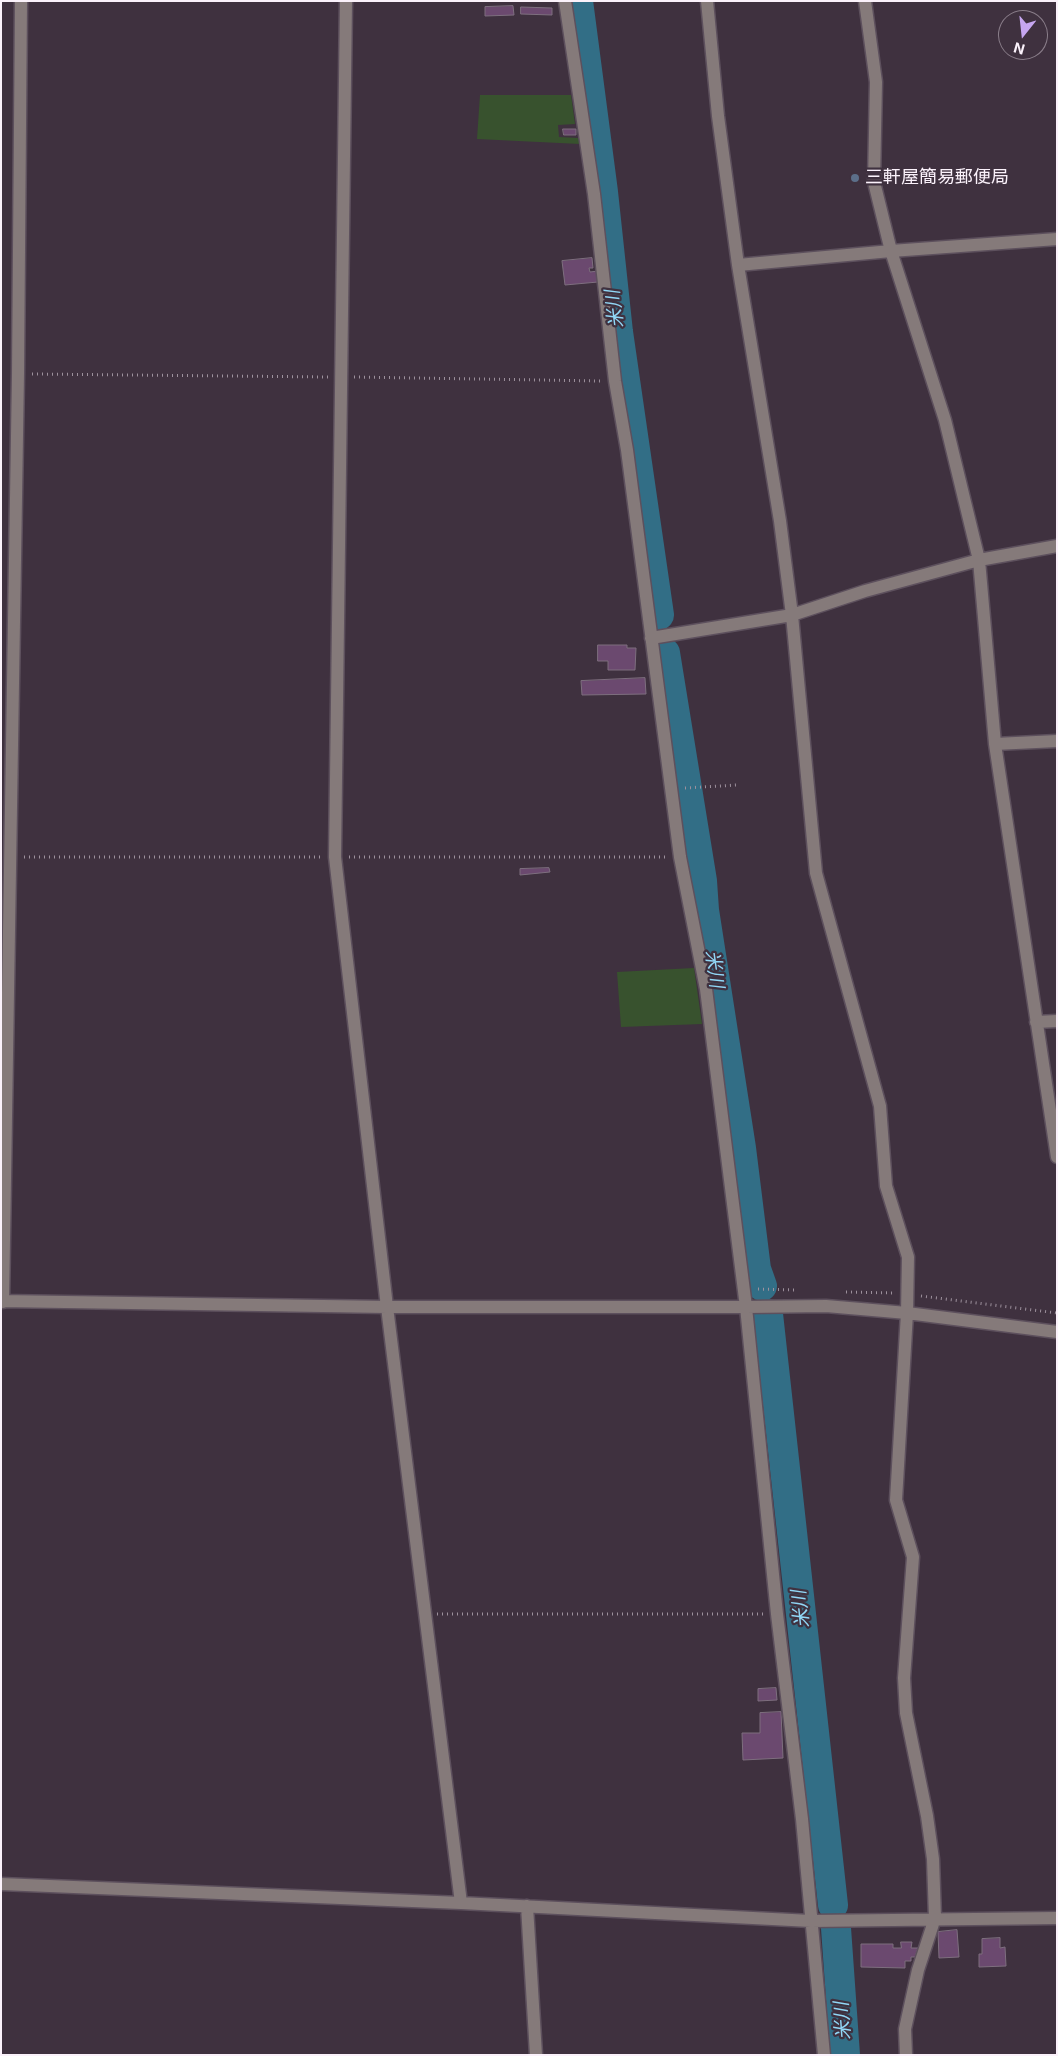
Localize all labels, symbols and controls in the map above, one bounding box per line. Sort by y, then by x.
north arrow [998,10,1048,60]
text: N [1012,39,1026,59]
place label: 三軒屋簡易郵便局 [865,167,1009,189]
marker: 三軒屋簡易郵便局 [849,172,861,184]
water label: 米川 [601,289,629,329]
water label: 米川 [700,949,728,989]
water label: 米川 [788,1589,814,1629]
water label: 米川 [830,2001,856,2041]

